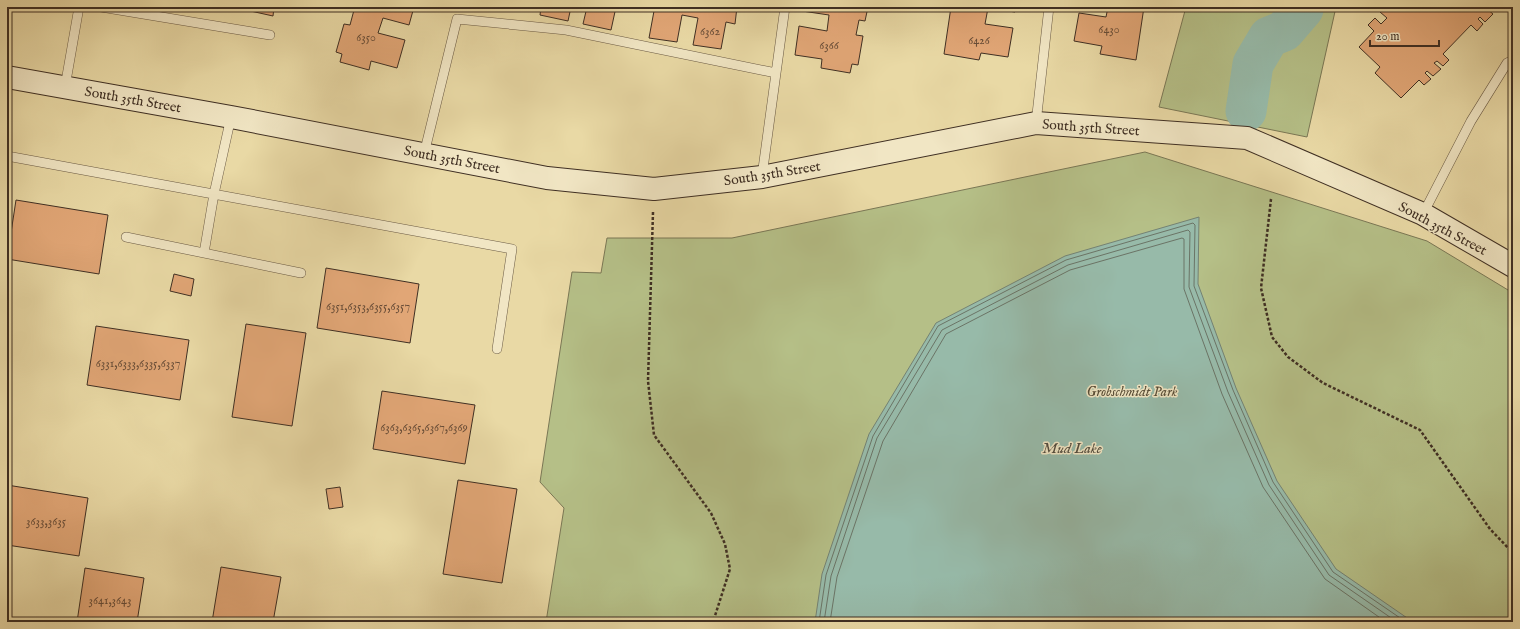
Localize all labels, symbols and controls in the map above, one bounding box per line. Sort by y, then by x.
house number: 6430 [1098,22,1120,37]
scale bar [1370,22,1439,48]
house number: 6362 [700,24,720,39]
text: 20 m [1376,29,1399,44]
house number: 6350 [356,30,376,45]
house number: 6426 [968,33,991,48]
house number: 6366 [819,38,840,53]
street label: South 35th Street [83,83,183,117]
street label: South 35th Street [1042,116,1140,140]
street label: South 35th Street [402,142,502,178]
street label: South 35th Street [723,157,822,191]
street label: South 35th Street [1395,198,1490,260]
house number: 6351,6353,6355,6357 [326,299,410,314]
house number: 6331,6333,6335,6337 [96,356,180,371]
park label: Grobschmidt Park [1087,383,1178,401]
house number: 6363,6365,6367,6369 [380,420,468,435]
water label: Mud Lake [1042,439,1102,458]
house number: 3633,3635 [26,514,67,529]
house number: 3641,3643 [88,593,132,608]

